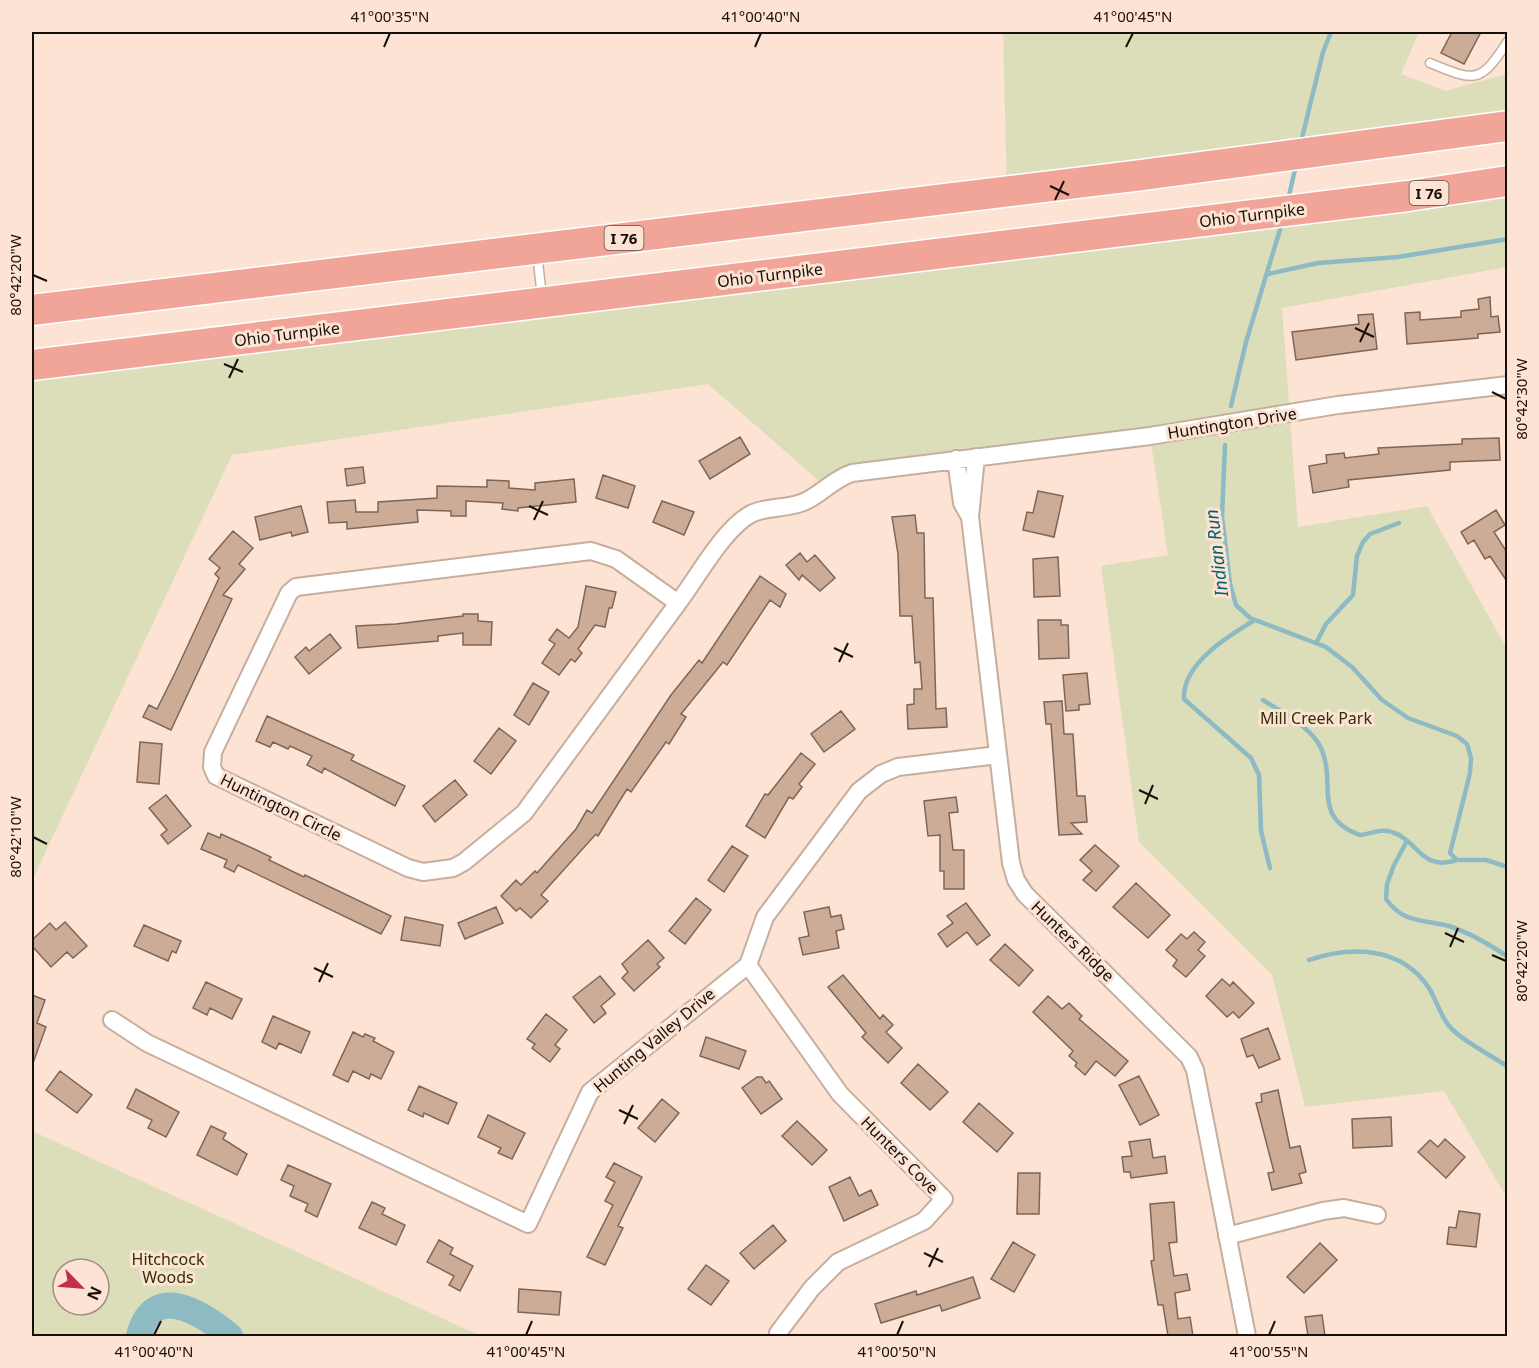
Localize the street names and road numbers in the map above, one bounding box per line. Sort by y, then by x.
road number: I 76 [1410,181,1448,205]
street label: Ohio Turnpike [1198,198,1306,232]
road number: I 76 [604,226,644,250]
street label: Ohio Turnpike [716,258,824,292]
street label: Ohio Turnpike [233,317,341,351]
street label: Huntington Drive [1166,402,1298,444]
street label: Huntington Circle [217,768,345,846]
street label: Hunters Ridge [1027,896,1119,986]
street label: Hunting Valley Drive [589,983,719,1097]
street label: Hunters Cove [856,1111,944,1199]

